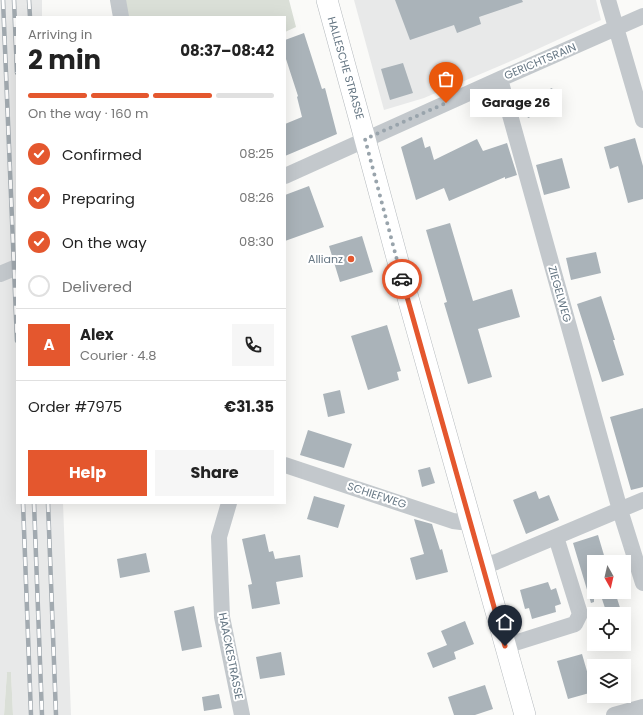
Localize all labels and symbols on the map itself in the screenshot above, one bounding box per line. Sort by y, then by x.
street label: HALLESCHE STRASSE [324,15,368,121]
street label: GERICHTSRAIN [502,39,578,83]
pin [429,62,463,103]
callout: Garage 26 [470,89,562,117]
place label: Allianz [308,251,343,267]
marker: Allianz [346,254,356,264]
courier [382,259,422,299]
street label: ZIEGELWEG [544,264,576,325]
street label: SCHIEFWEG [345,478,409,512]
north arrow [587,555,631,599]
pin [488,605,522,646]
street label: HAACKESTRASSE [215,611,247,701]

